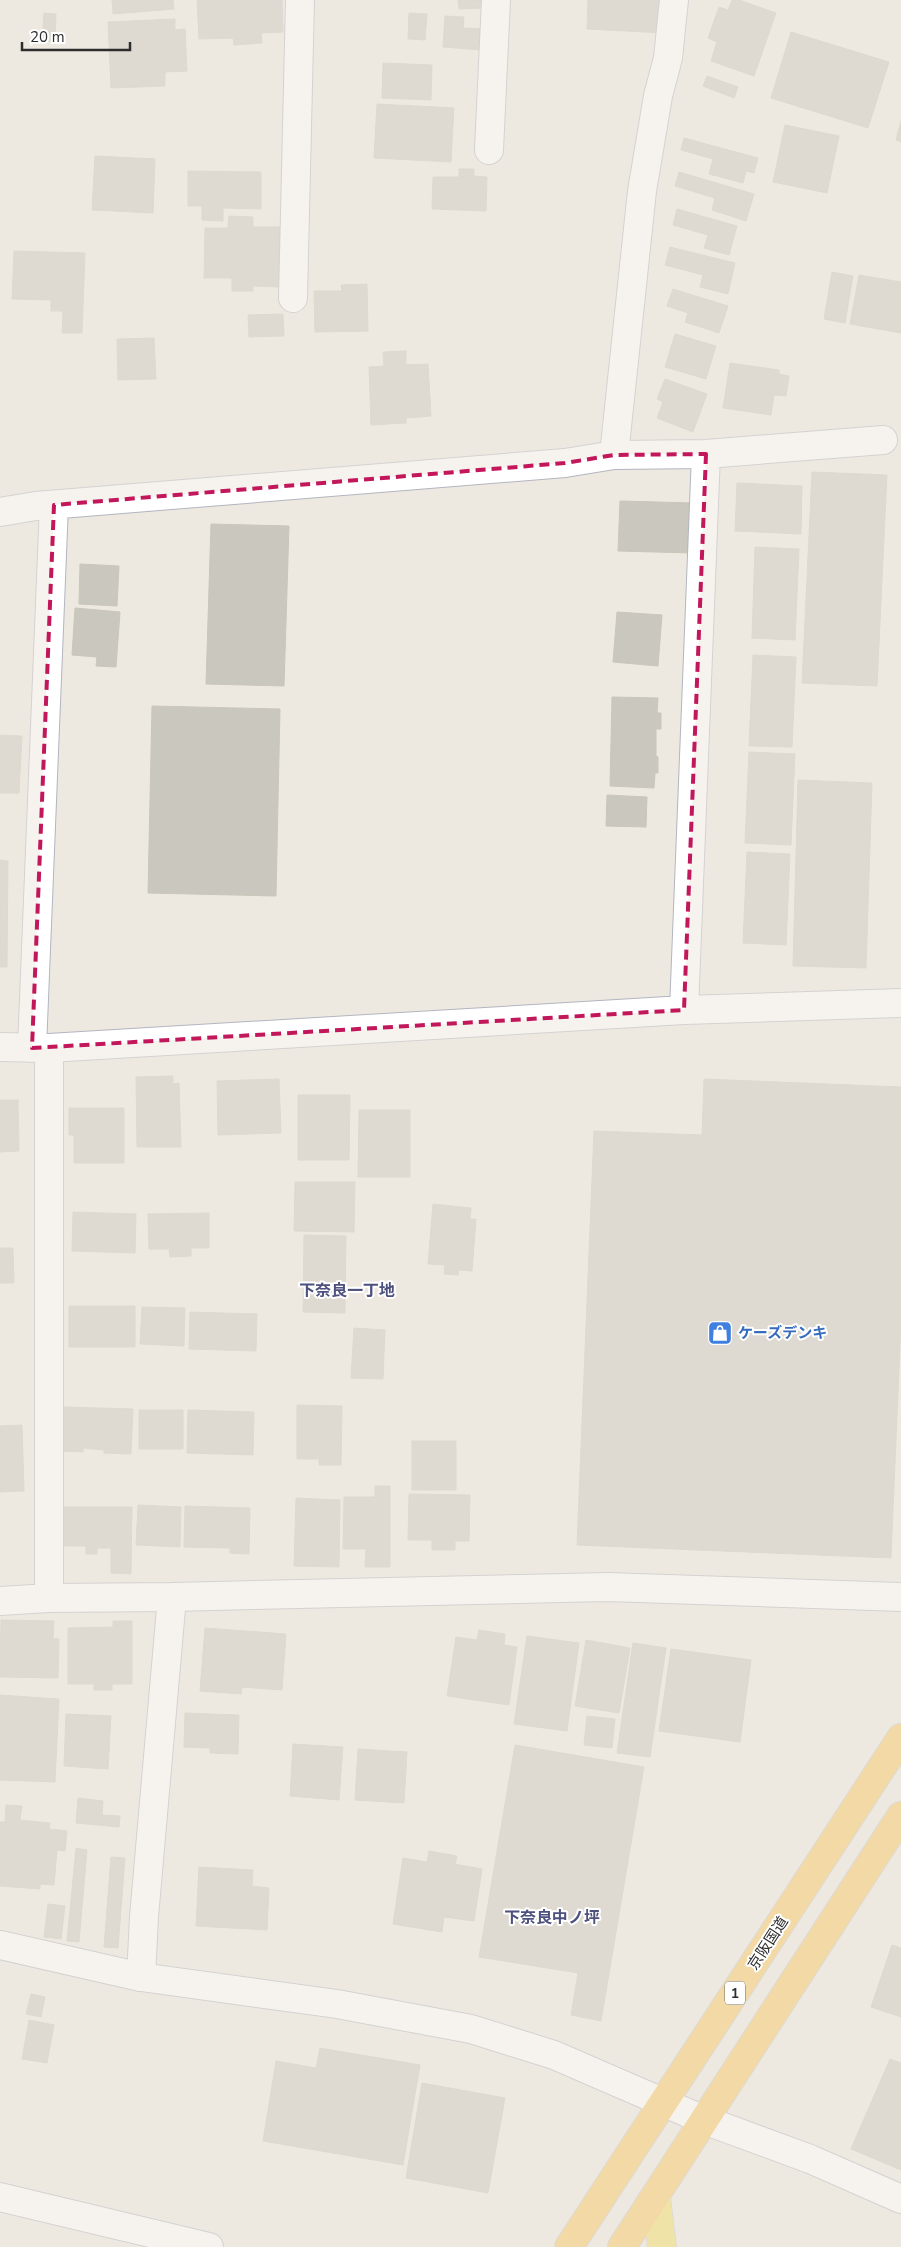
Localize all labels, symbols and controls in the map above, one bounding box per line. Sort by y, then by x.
scale bar [22,20,130,52]
text: 20 m [30,27,65,47]
district label: 下奈良一丁地 [299,1280,395,1302]
shop icon: ケーズデンキ [707,1320,733,1346]
place label: ケーズデンキ [738,1323,827,1343]
district label: 下奈良中ノ坪 [504,1907,600,1929]
street label: 京阪国道 [743,1912,793,1974]
road number: 1 [725,1982,745,2005]

